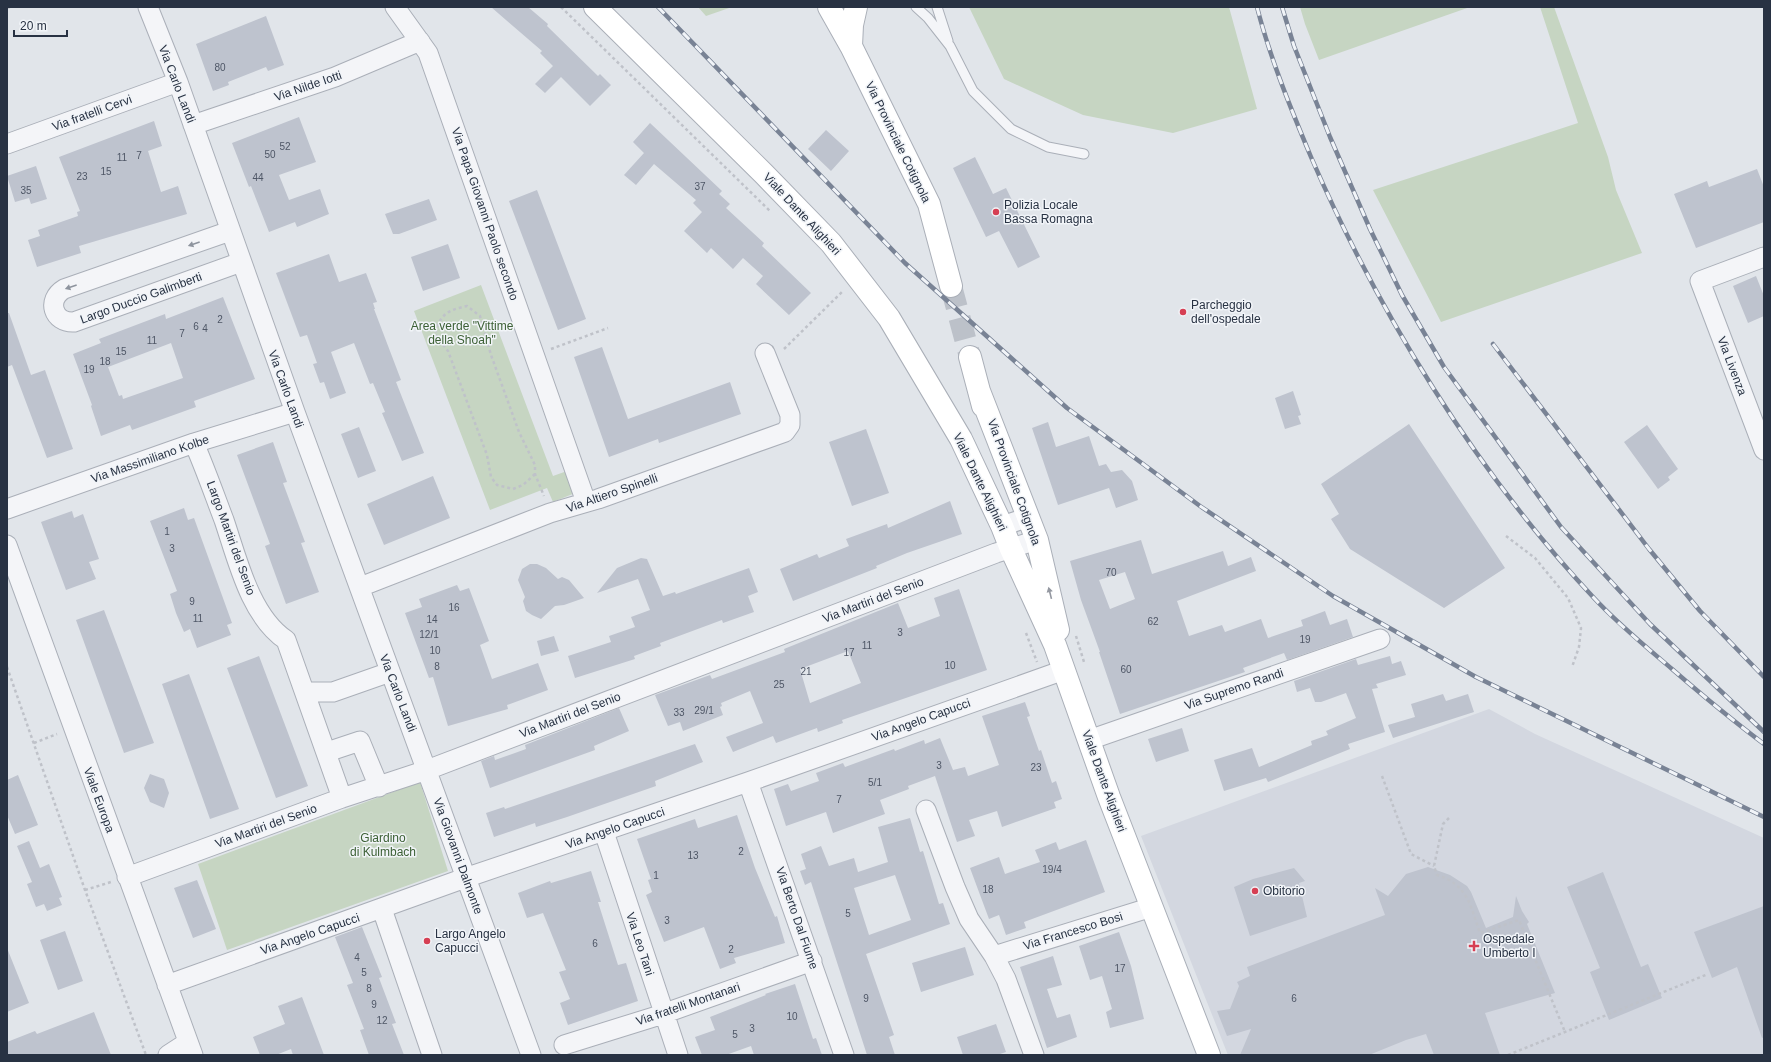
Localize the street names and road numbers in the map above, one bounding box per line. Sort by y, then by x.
street label: Via Carlo Landi [156,43,198,125]
street label: Via Nilde Iotti [272,68,344,104]
street label: Via Provinciale Cotignola [863,79,934,205]
street label: Via fratelli Cervi [50,92,134,134]
street label: Via Papa Giovanni Paolo secondo [449,126,521,303]
street label: Viale Dante Alighieri [760,170,844,258]
street label: Largo Duccio Galimberti [78,269,204,327]
street label: Via Livenza [1714,335,1750,398]
street label: Via Carlo Landi [265,348,307,430]
street label: Via Provinciale Cotignola [985,417,1043,547]
street label: Viale Dante Alighieri [950,431,1010,533]
street label: Via Massimiliano Kolbe [89,432,211,486]
street label: Via Altiero Spinelli [564,471,660,515]
street label: Largo Martiri del Senio [204,479,258,597]
street label: Via Martiri del Senio [820,574,926,626]
street label: Via Carlo Landi [377,652,419,734]
street label: Via Supremo Randi [1183,665,1285,713]
street label: Via Martiri del Senio [517,689,623,741]
street label: Via Angelo Capucci [870,696,972,744]
street label: Viale Dante Alighieri [1079,728,1129,834]
street label: Viale Europa [81,765,117,835]
street label: Via Giovanni Dalmonte [430,796,486,916]
street label: Via Martiri del Senio [213,801,319,851]
street label: Via Angelo Capucci [564,804,666,852]
street label: Via Berto Dal Fiume [773,865,821,971]
street label: Via Francesco Bosi [1022,909,1124,953]
street label: Via Angelo Capucci [259,910,361,958]
street label: Via Leo Tani [623,911,657,977]
street label: Via fratelli Montanari [634,980,742,1028]

